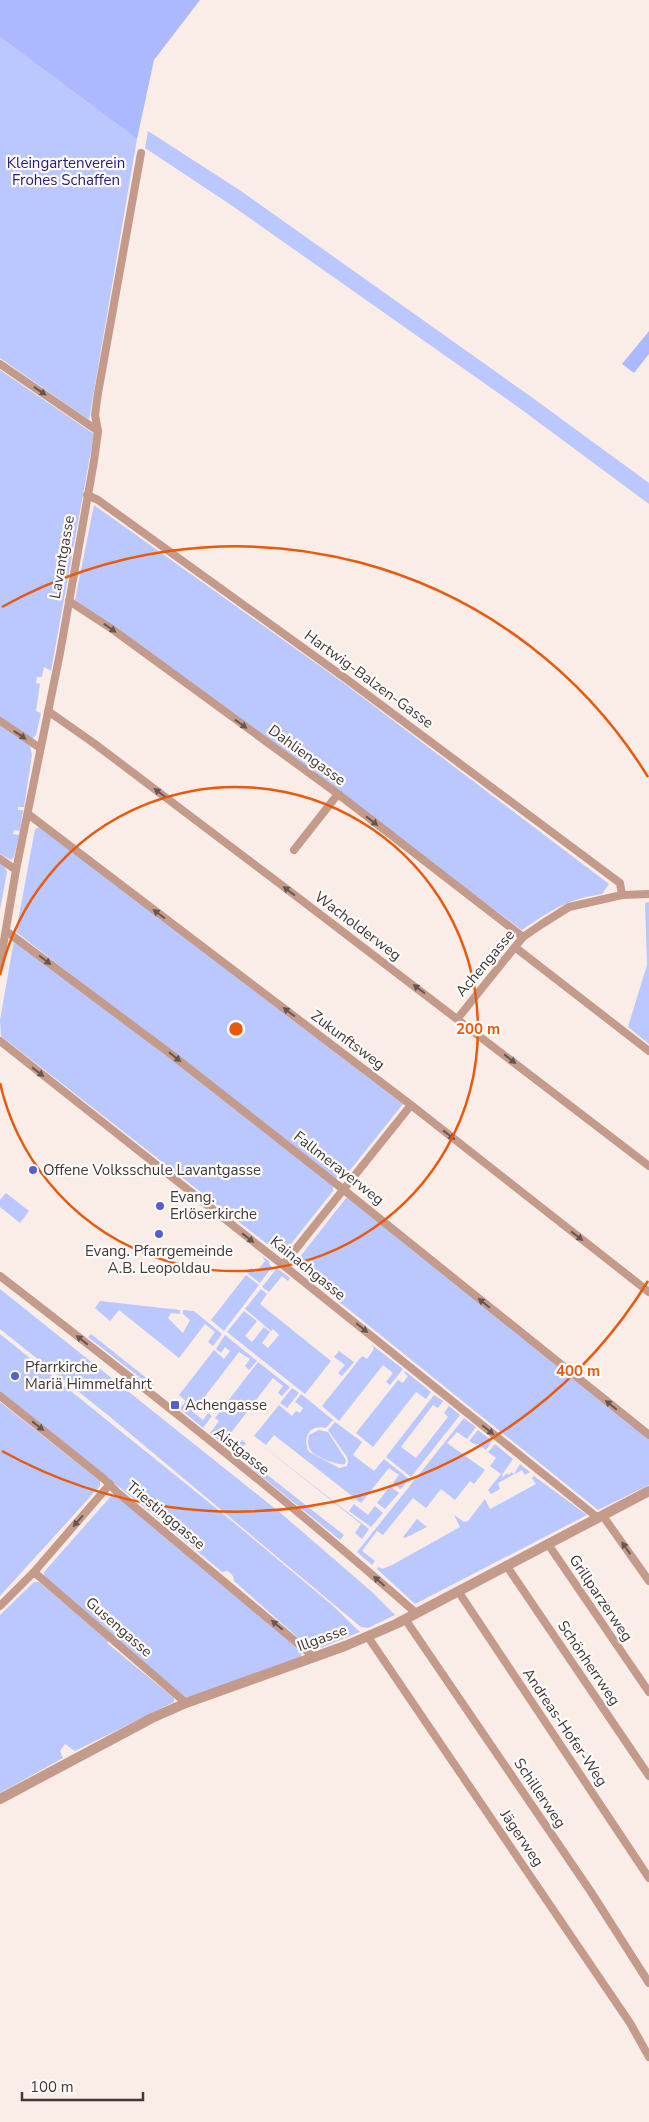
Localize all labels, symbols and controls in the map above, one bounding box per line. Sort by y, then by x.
park label: Kleingartenverein Frohes Schaffen [7,153,125,190]
one-way arrow [33,386,47,396]
street label: Lavantgasse [45,514,79,600]
one-way arrow [103,623,116,633]
street label: Hartwig-Balzen-Gasse [300,625,438,733]
one-way arrow [234,719,248,729]
street label: Dahliengasse [264,720,350,790]
one-way arrow [13,730,27,740]
one-way arrow [153,788,166,798]
one-way arrow [365,815,378,826]
one-way arrow [283,885,296,896]
street label: Wacholderweg [311,887,405,965]
one-way arrow [152,909,166,919]
street label: Achengasse [451,925,519,1001]
one-way arrow [38,955,52,965]
one-way arrow [412,984,426,994]
street label: Zukunftsweg [307,1006,389,1074]
one-way arrow [283,1007,296,1018]
text: 200 m [456,1019,500,1039]
centre of rings [227,1020,245,1038]
one-way arrow [168,1052,182,1062]
one-way arrow [503,1053,516,1064]
one-way arrow [31,1066,44,1077]
street label: Fallmerayerweg [290,1126,388,1210]
one-way arrow [443,1130,456,1141]
place label: Offene Volksschule Lavantgasse [43,1160,261,1180]
marker: Offene Volksschule Lavantgasse [27,1164,39,1176]
place label: Evang. Erlöserkirche [170,1187,257,1224]
marker: Evang. Erlöserkirche [154,1200,166,1212]
marker: Evang. Pfarrgemeinde A.B. Leopoldau [153,1228,165,1240]
one-way arrow [570,1230,583,1241]
street label: Kainachgasse [266,1231,350,1305]
one-way arrow [241,1232,254,1243]
place label: Evang. Pfarrgemeinde A.B. Leopoldau [85,1241,233,1278]
one-way arrow [478,1297,491,1308]
one-way arrow [355,1323,368,1334]
one-way arrow [76,1335,89,1346]
place label: Pfarrkirche Mariä Himmelfahrt [25,1357,152,1394]
text: 400 m [556,1361,600,1381]
marker: Pfarrkirche Mariä Himmelfahrt [9,1370,21,1382]
place label: Achengasse [185,1395,267,1415]
marker: Achengasse [169,1399,181,1411]
one-way arrow [605,1399,618,1410]
one-way arrow [31,1421,44,1432]
street label: Aistgasse [210,1422,274,1480]
one-way arrow [481,1425,494,1436]
street label: Triestinggasse [122,1476,210,1554]
one-way arrow [72,1515,83,1528]
one-way arrow [621,1541,631,1555]
street label: Grillparzerweg [565,1551,637,1645]
one-way arrow [374,1575,386,1587]
street label: Gusengasse [81,1592,157,1662]
street label: Schönherrweg [553,1617,625,1709]
one-way arrow [271,1620,284,1631]
street label: Illgasse [294,1620,350,1656]
street label: Andreas-Hofer-Weg [518,1664,612,1790]
street label: Schillerweg [509,1754,571,1832]
street label: Jägerweg [495,1805,548,1870]
scale bar [22,2070,144,2102]
text: 100 m [30,2077,74,2097]

